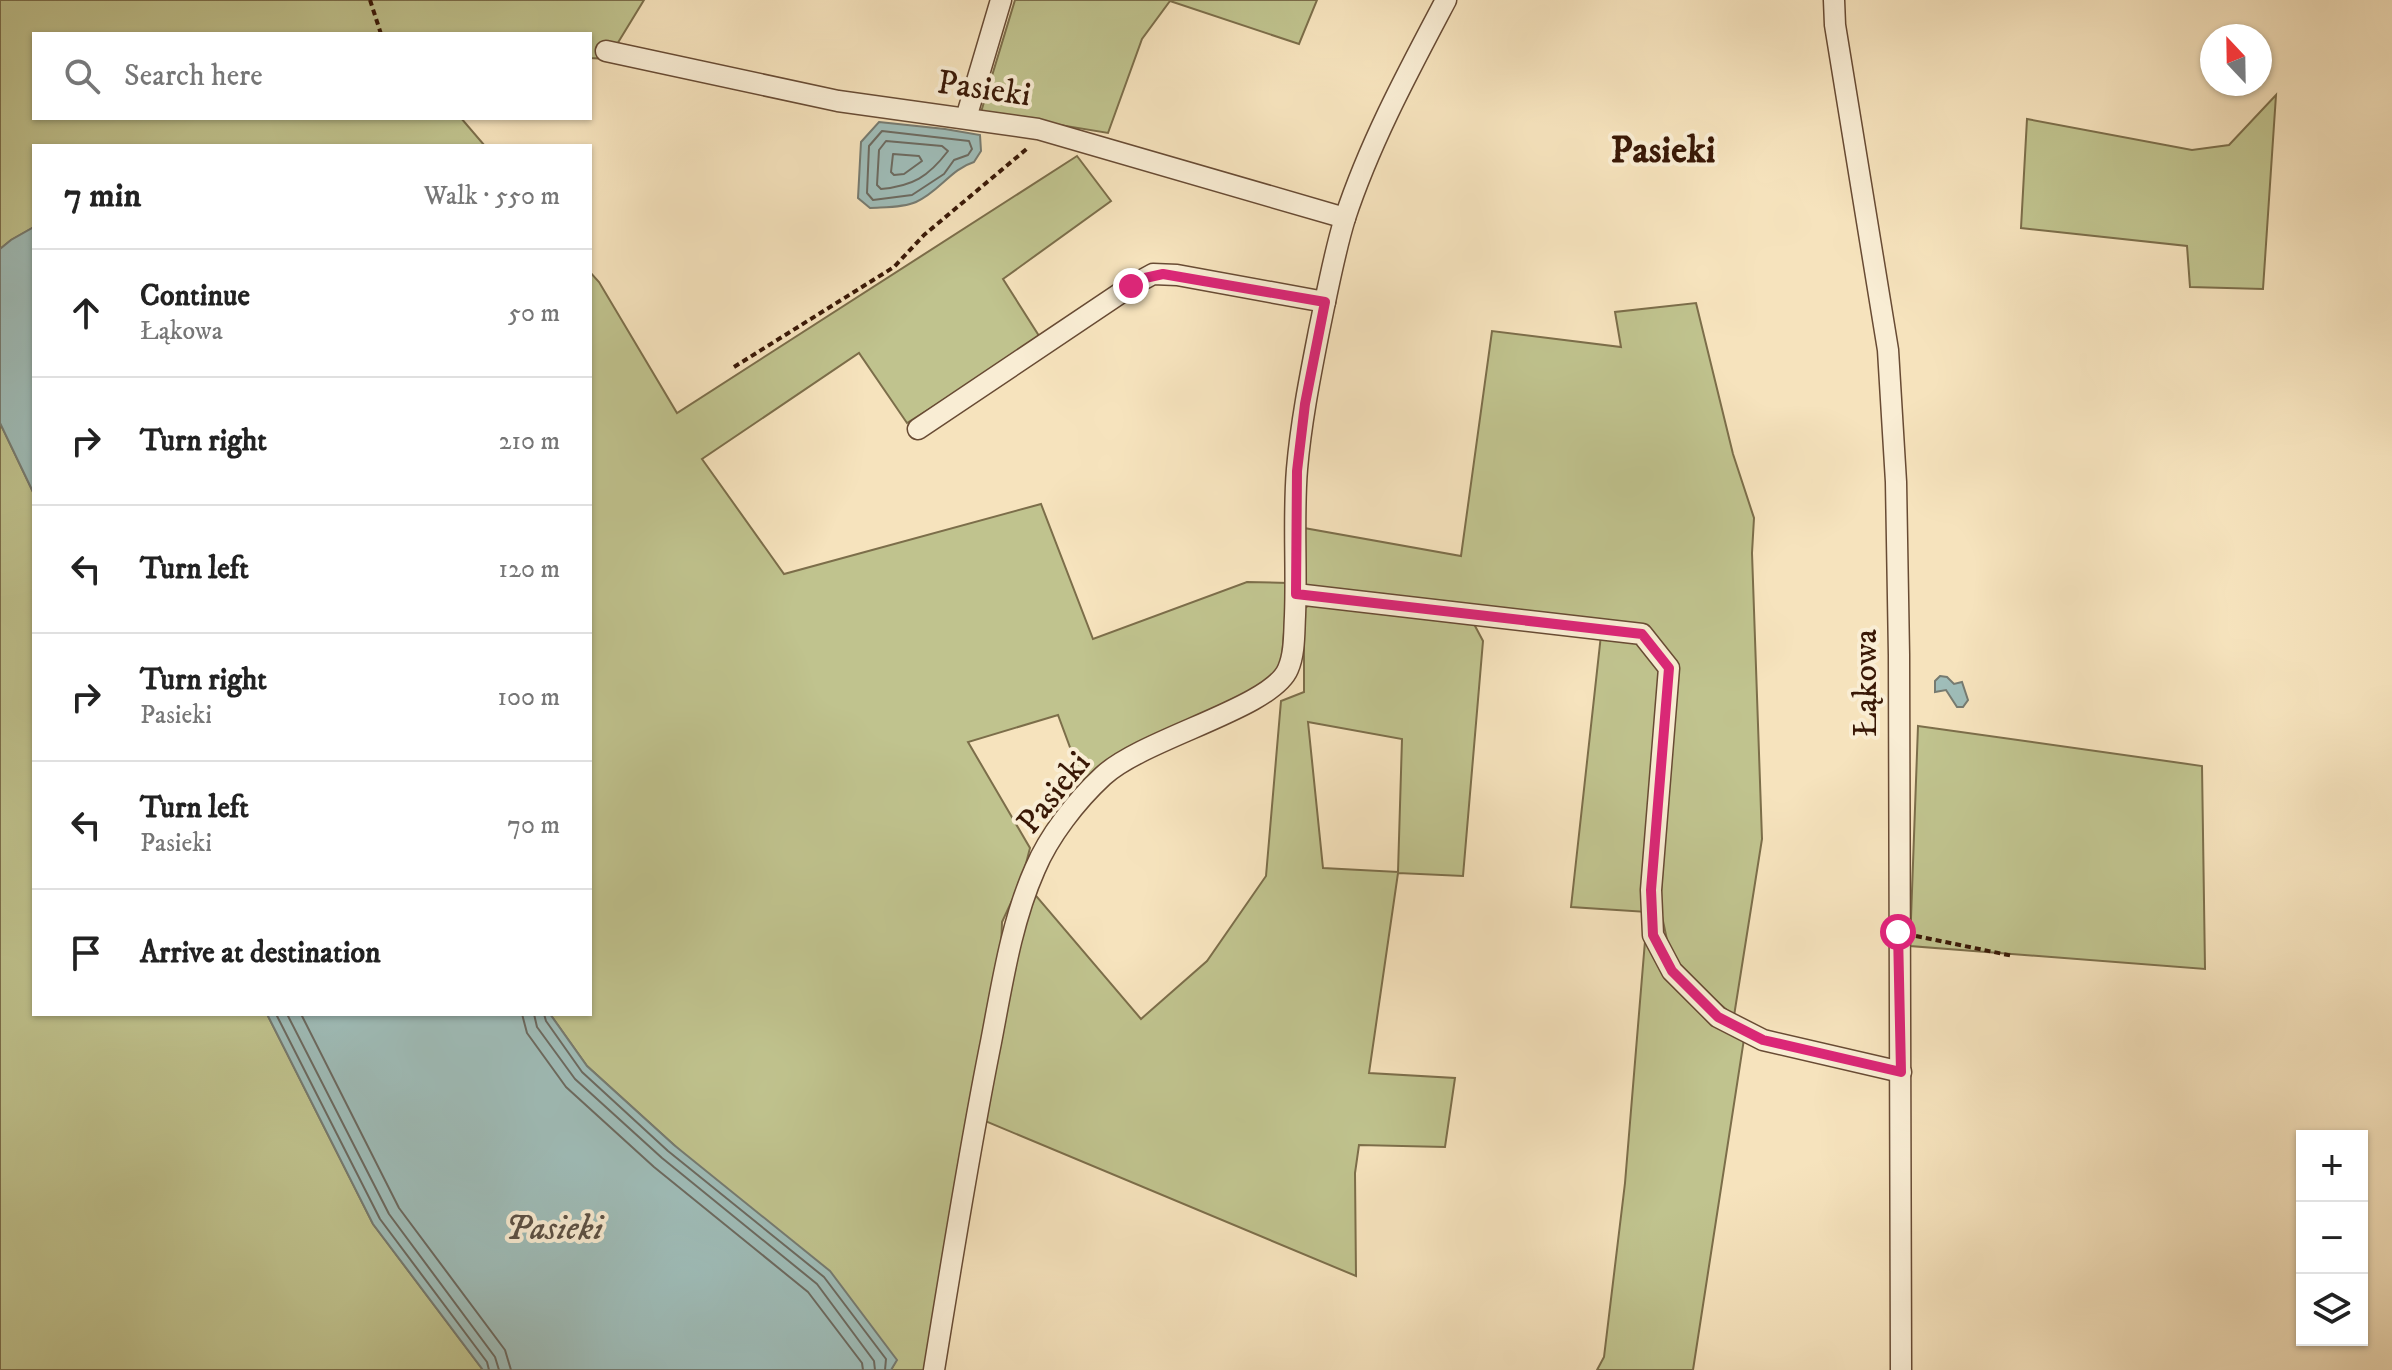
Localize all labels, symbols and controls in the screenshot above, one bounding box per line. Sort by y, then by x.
north arrow [2200,24,2272,96]
search box [32,32,592,120]
icon: search [60,54,104,98]
text: Search here [124,58,263,95]
street label: Pasieki [935,62,1033,116]
district label: Pasieki [1610,127,1716,175]
text: 7 min [64,175,141,217]
text: Walk · 550 m [424,180,560,213]
route end [1113,268,1149,304]
text: Continue [140,278,250,315]
icon: ahead [64,291,108,335]
text: 50 m [508,297,560,330]
text: Łąkowa [140,315,223,348]
icon: right [64,419,108,463]
text: Turn right [140,423,267,460]
text: 210 m [499,425,560,458]
icon: left [64,547,108,591]
text: Turn left [140,551,249,588]
text: 120 m [499,553,560,586]
street label: Łąkowa [1845,628,1887,737]
text: Turn right [140,662,267,699]
icon: right [64,675,108,719]
text: 100 m [497,681,560,714]
text: Pasieki [140,699,212,732]
street label: Pasieki [1008,743,1100,843]
text: Turn left [140,790,249,827]
icon: left [64,803,108,847]
text: 70 m [507,809,560,842]
text: Pasieki [140,827,212,860]
route start [1880,914,1916,950]
icon: arrive [64,931,108,975]
text: Arrive at destination [140,935,381,972]
map controls [2296,1130,2368,1346]
button: + [2296,1130,2368,1202]
button: − [2296,1202,2368,1274]
water label: Pasieki [505,1206,605,1251]
button: layers [2296,1274,2368,1346]

